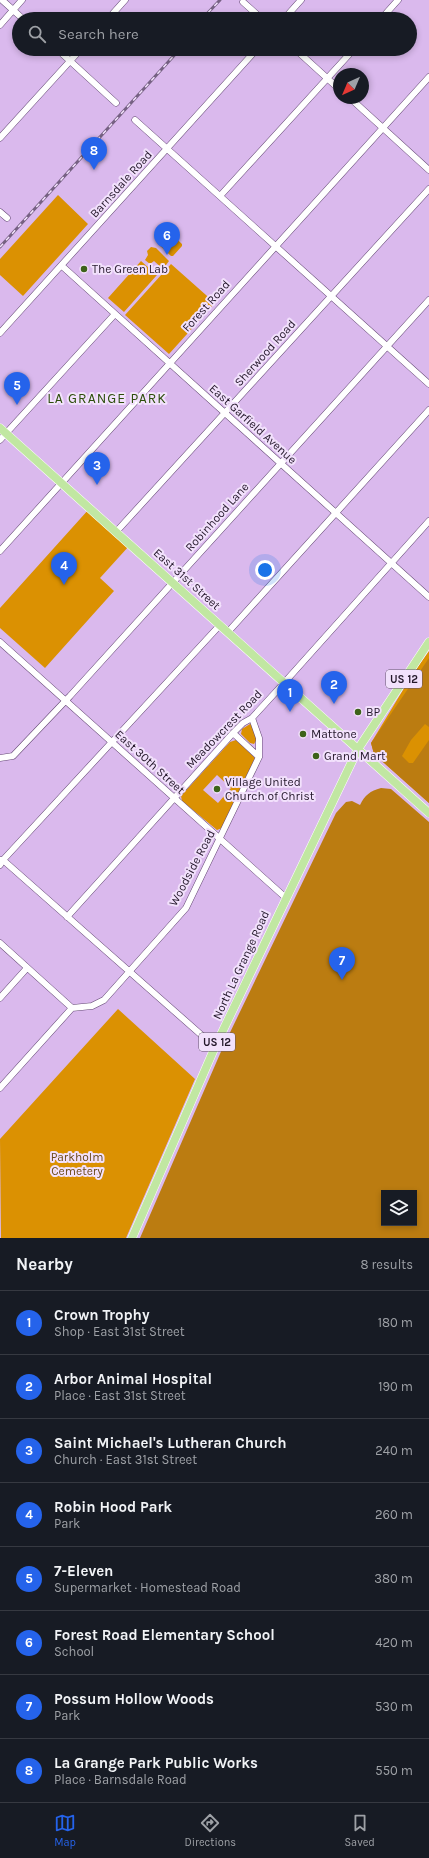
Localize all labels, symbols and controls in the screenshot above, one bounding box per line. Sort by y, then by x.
search box [12,12,417,56]
icon: search [26,23,48,45]
text: Search here [58,25,139,43]
north arrow [333,68,369,104]
pin: 8 [81,137,107,170]
street label: Barnsdale Road [87,147,155,221]
pin: 6 [154,222,180,255]
place label: The Green Lab [92,262,168,276]
marker: The Green Lab [79,264,89,274]
street label: Forest Road [179,277,233,335]
street label: Sherwood Road [232,317,298,389]
pin: 5 [4,372,30,405]
street label: East Garfield Avenue [207,381,299,467]
district label: LA GRANGE PARK [47,390,167,407]
pin: 3 [84,452,110,485]
street label: Robinhood Lane [182,480,252,554]
street label: East 31st Street [151,545,224,613]
pin: 4 [51,552,77,585]
your location [255,560,275,580]
road number: US 12 [386,670,422,688]
pin: 2 [321,671,347,704]
pin: 1 [277,679,303,712]
street label: Meadowcrest Road [183,687,265,771]
place label: BP [366,705,380,719]
marker: BP [353,707,363,717]
street label: East 30th Street [112,727,188,797]
place label: Mattone [311,727,357,741]
marker: Mattone [298,729,308,739]
place label: Grand Mart [324,749,386,763]
marker: Grand Mart [311,751,321,761]
place label: Village United Church of Christ [225,775,315,803]
marker: Village United Church of Christ [212,784,222,794]
street label: Woodside Road [166,828,218,908]
street label: North La Grange Road [210,909,272,1021]
pin: 7 [329,947,355,980]
road number: US 12 [199,1033,235,1051]
park label: Parkholm Cemetery [51,1150,103,1178]
map controls [381,1190,417,1226]
button: layers [381,1190,417,1226]
text: Nearby [16,1254,73,1274]
text: 8 results [360,1257,413,1272]
text: Crown Trophy [54,1306,150,1324]
text: 1 [27,1315,31,1330]
text: 180 m [378,1315,413,1330]
text: Shop · East 31st Street [54,1324,185,1339]
text: Arbor Animal Hospital [54,1370,212,1388]
text: 2 [25,1379,33,1394]
text: 190 m [378,1379,413,1394]
text: Place · East 31st Street [54,1388,186,1403]
text: Saint Michael's Lutheran Church [54,1434,287,1452]
text: 3 [25,1443,33,1458]
text: 240 m [375,1443,413,1458]
text: Church · East 31st Street [54,1452,197,1467]
text: Robin Hood Park [54,1498,172,1516]
text: 4 [25,1507,33,1522]
text: 260 m [375,1507,413,1522]
text: Park [54,1516,80,1531]
text: 7-Eleven [54,1562,113,1580]
text: 5 [25,1571,33,1586]
text: 380 m [374,1571,413,1586]
text: Supermarket · Homestead Road [54,1580,241,1595]
text: Forest Road Elementary School [54,1626,275,1644]
text: 6 [25,1635,33,1650]
text: 420 m [375,1635,413,1650]
text: School [54,1644,94,1659]
text: Possum Hollow Woods [54,1690,214,1708]
text: 7 [26,1699,32,1714]
text: 530 m [375,1699,413,1714]
text: Park [54,1708,80,1723]
text: La Grange Park Public Works [54,1754,258,1772]
text: 8 [25,1763,33,1778]
text: 550 m [375,1763,413,1778]
text: Place · Barnsdale Road [54,1772,187,1787]
tab: Map [54,1812,76,1849]
tab: Directions [184,1812,236,1849]
tab: Saved [344,1812,375,1849]

